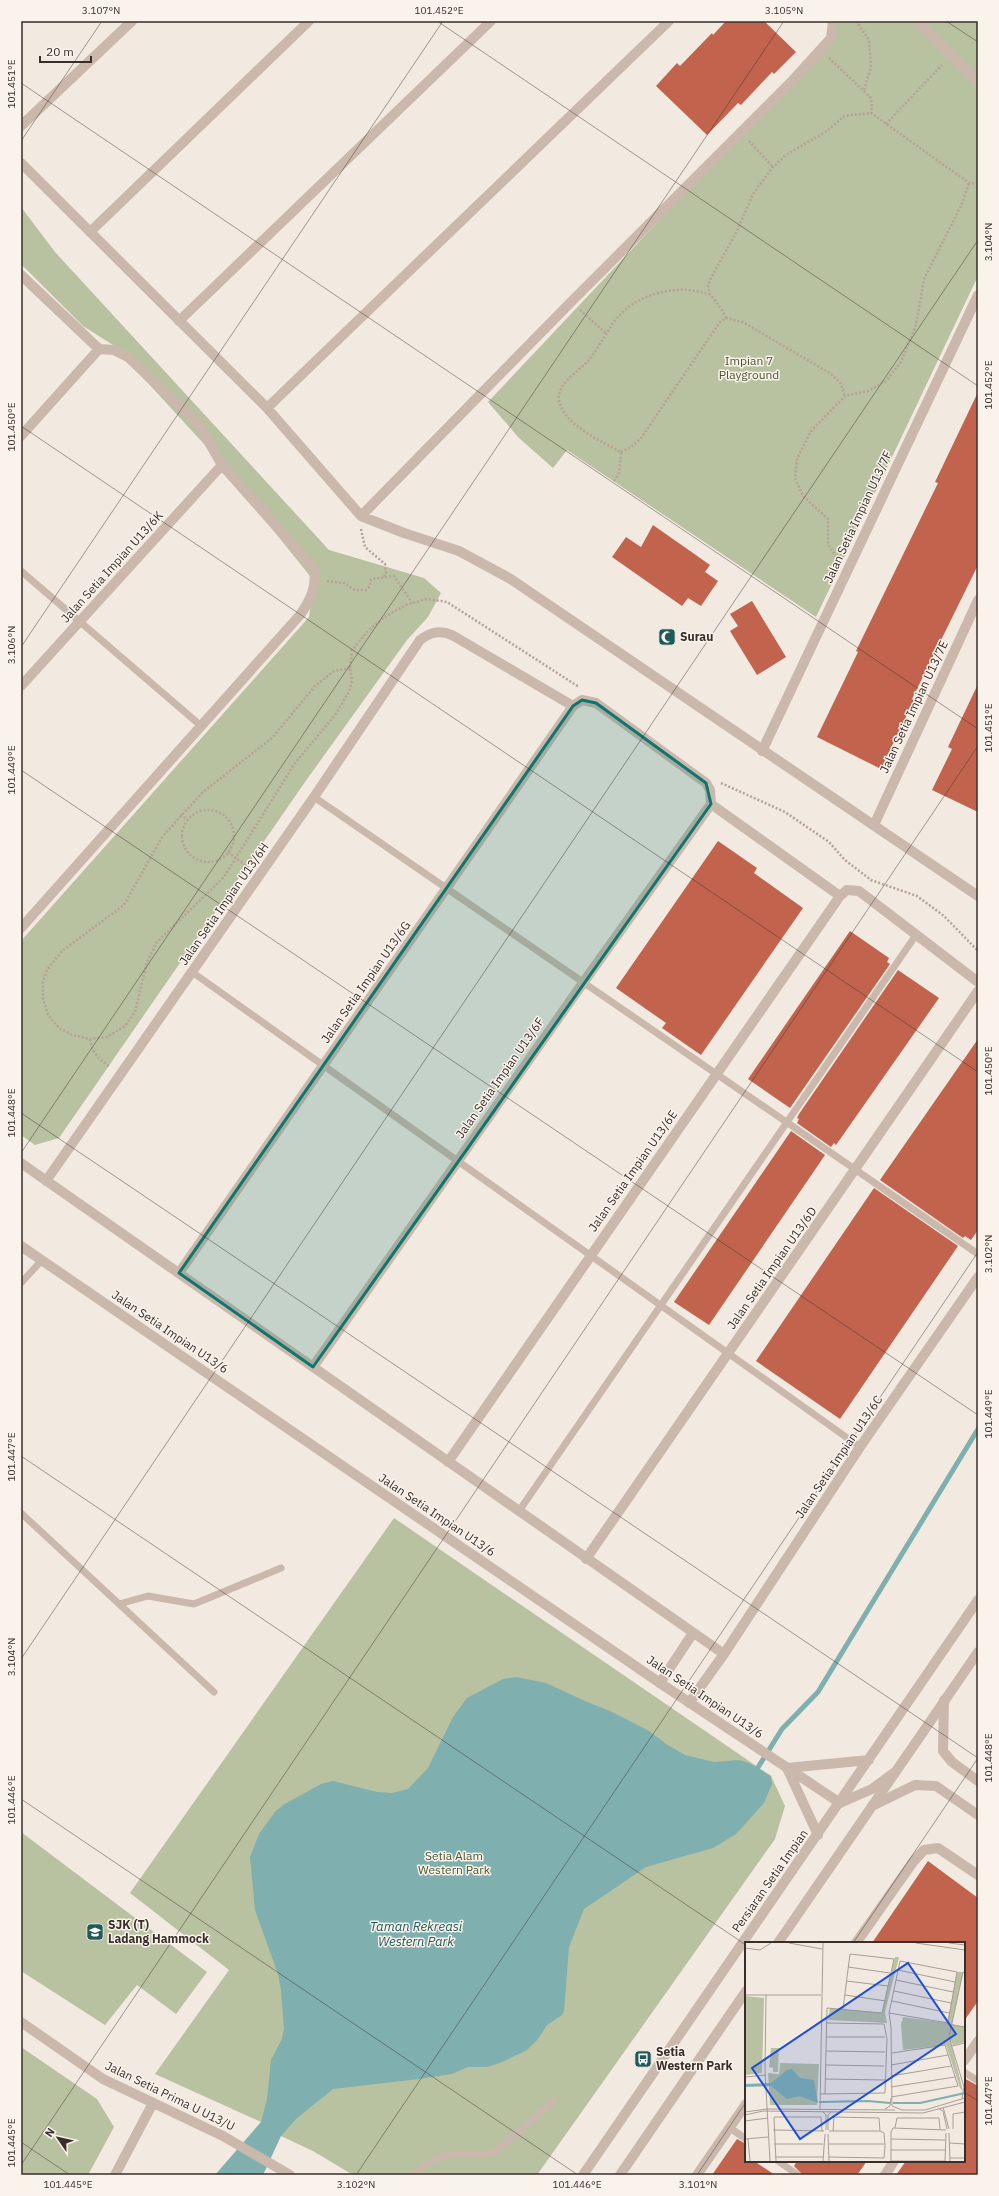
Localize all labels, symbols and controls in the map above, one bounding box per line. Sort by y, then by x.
text: 3.107°N [82,4,120,17]
text: 101.452°E [414,4,464,17]
text: 3.105°N [765,4,803,17]
scale bar [40,38,91,64]
text: 20 m [46,44,74,59]
text: 101.451°E [5,59,18,109]
text: 3.104°N [982,223,995,261]
park label: Impian 7 Playground [719,353,779,382]
text: 101.452°E [982,360,995,410]
text: 101.450°E [5,402,18,452]
street label: Jalan Setia Impian U13/7F [820,448,895,585]
street label: Jalan Setia Impian U13/6K [58,507,166,626]
text: 3.106°N [5,626,18,664]
mosque icon: Surau [657,627,677,647]
place label: Surau [680,629,713,644]
street label: Jalan Setia Impian U13/7E [876,638,951,775]
text: 101.451°E [982,703,995,753]
text: 101.449°E [5,745,18,795]
street label: Jalan Setia Impian U13/6H [176,840,272,968]
street label: Jalan Setia Impian U13/6G [318,918,414,1046]
street label: Jalan Setia Impian U13/6F [452,1014,547,1141]
text: 101.450°E [982,1046,995,1096]
text: 101.448°E [5,1088,18,1138]
street label: Jalan Setia Impian U13/6E [585,1107,680,1234]
street label: Jalan Setia Impian U13/6D [724,1204,819,1332]
text: 3.102°N [982,1235,995,1273]
street label: Jalan Setia Impian U13/6 [109,1287,231,1376]
text: 101.449°E [982,1389,995,1439]
street label: Jalan Setia Impian U13/6C [792,1392,886,1521]
text: 101.447°E [5,1432,18,1482]
street label: Jalan Setia Impian U13/6 [376,1470,498,1559]
text: 3.104°N [5,1638,18,1676]
street label: Jalan Setia Impian U13/6 [644,1652,766,1741]
text: 101.448°E [982,1733,995,1783]
text: 101.446°E [5,1775,18,1825]
street label: Persiaran Setia Impian [728,1826,811,1935]
park label: Setia Alam Western Park [418,1848,491,1877]
place label: SJK (T) Ladang Hammock [108,1917,209,1946]
water label: Taman Rekreasi Western Park [370,1918,463,1950]
school or university icon: SJK (T) Ladang Hammock [85,1922,105,1942]
inset map [745,1942,965,2162]
place label: Setia Western Park [656,2044,733,2073]
bus stop icon: Setia Western Park [633,2049,653,2069]
street label: Jalan Setia Prima U U13/U [103,2058,237,2133]
text: 101.447°E [982,2076,995,2126]
text: 101.445°E [5,2118,18,2168]
north arrow [38,2118,78,2158]
text: N [42,2125,58,2140]
text: 101.445°E [43,2178,93,2191]
text: 3.102°N [337,2178,375,2191]
text: 101.446°E [552,2178,602,2191]
text: 3.101°N [679,2178,717,2191]

